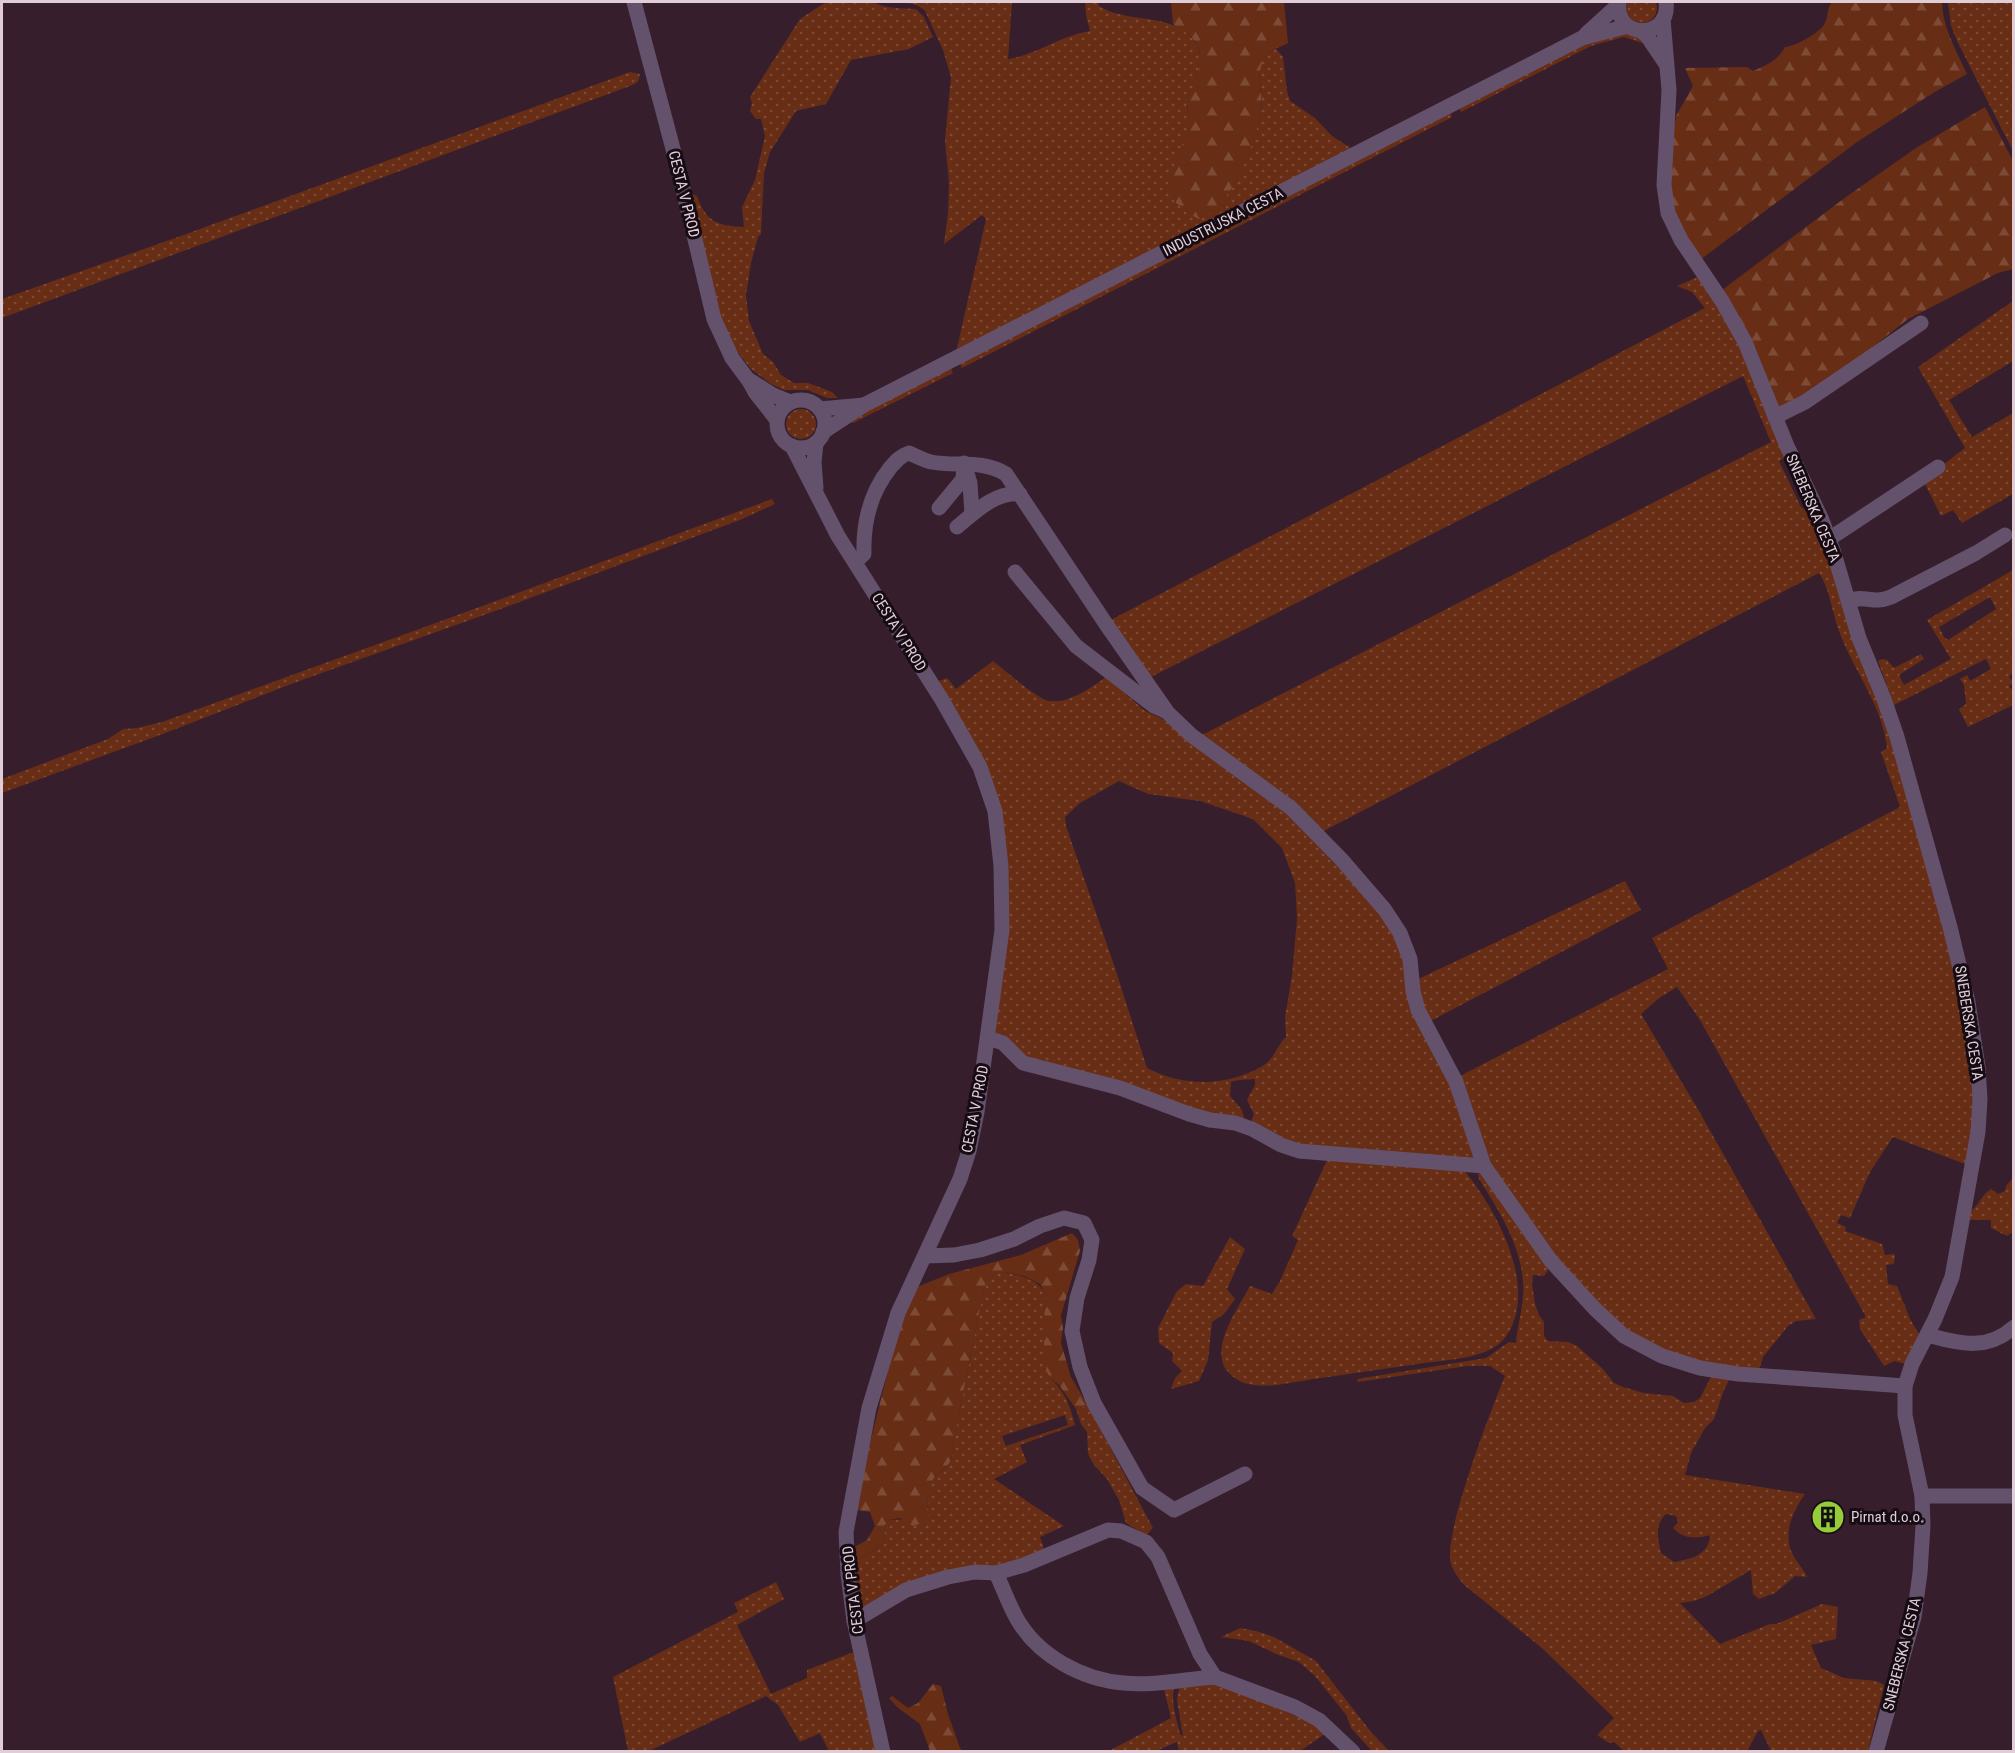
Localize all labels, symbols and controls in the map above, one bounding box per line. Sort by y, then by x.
street label: CESTA V PROD [665,149,703,239]
street label: INDUSTRIJSKA CESTA [1160,184,1286,260]
street label: SNEBERSKA CESTA [1782,451,1844,565]
street label: CESTA V PROD [868,590,930,674]
street label: SNEBERSKA CESTA [1951,964,1987,1082]
street label: CESTA V PROD [958,1064,992,1154]
building icon: Pirnat d.o.o. [1810,1499,1846,1535]
place label: Pirnat d.o.o. [1851,1508,1924,1526]
street label: CESTA V PROD [839,1545,867,1635]
street label: SNEBERSKA CESTA [1879,1595,1925,1712]

